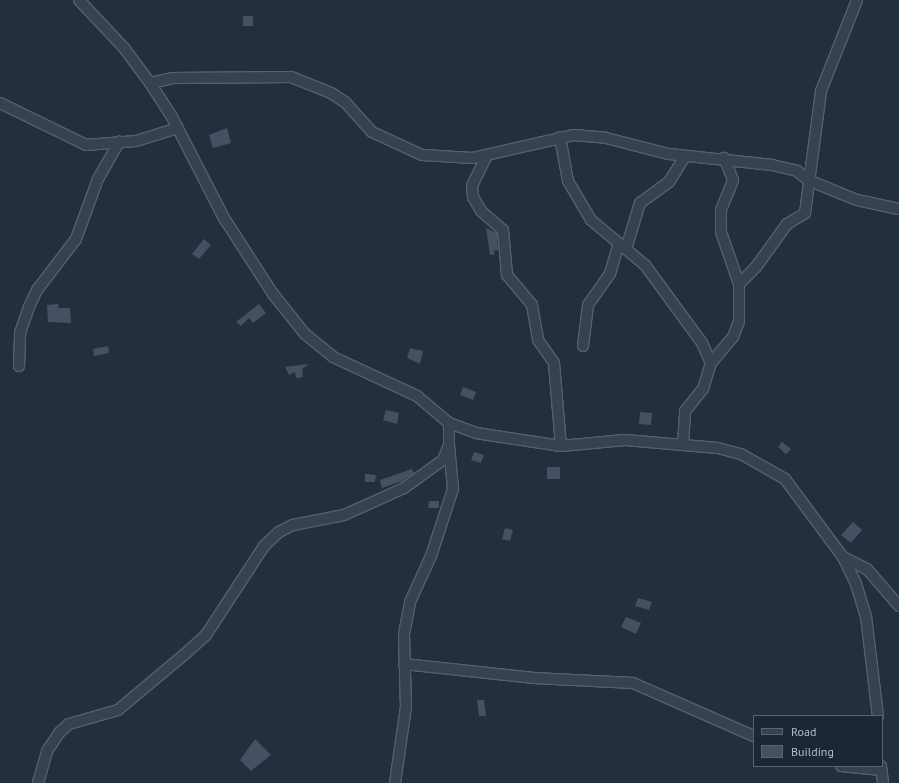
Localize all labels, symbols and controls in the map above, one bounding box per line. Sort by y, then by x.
legend [753,715,883,767]
text: Road [791,724,816,739]
text: Building [791,744,834,759]

